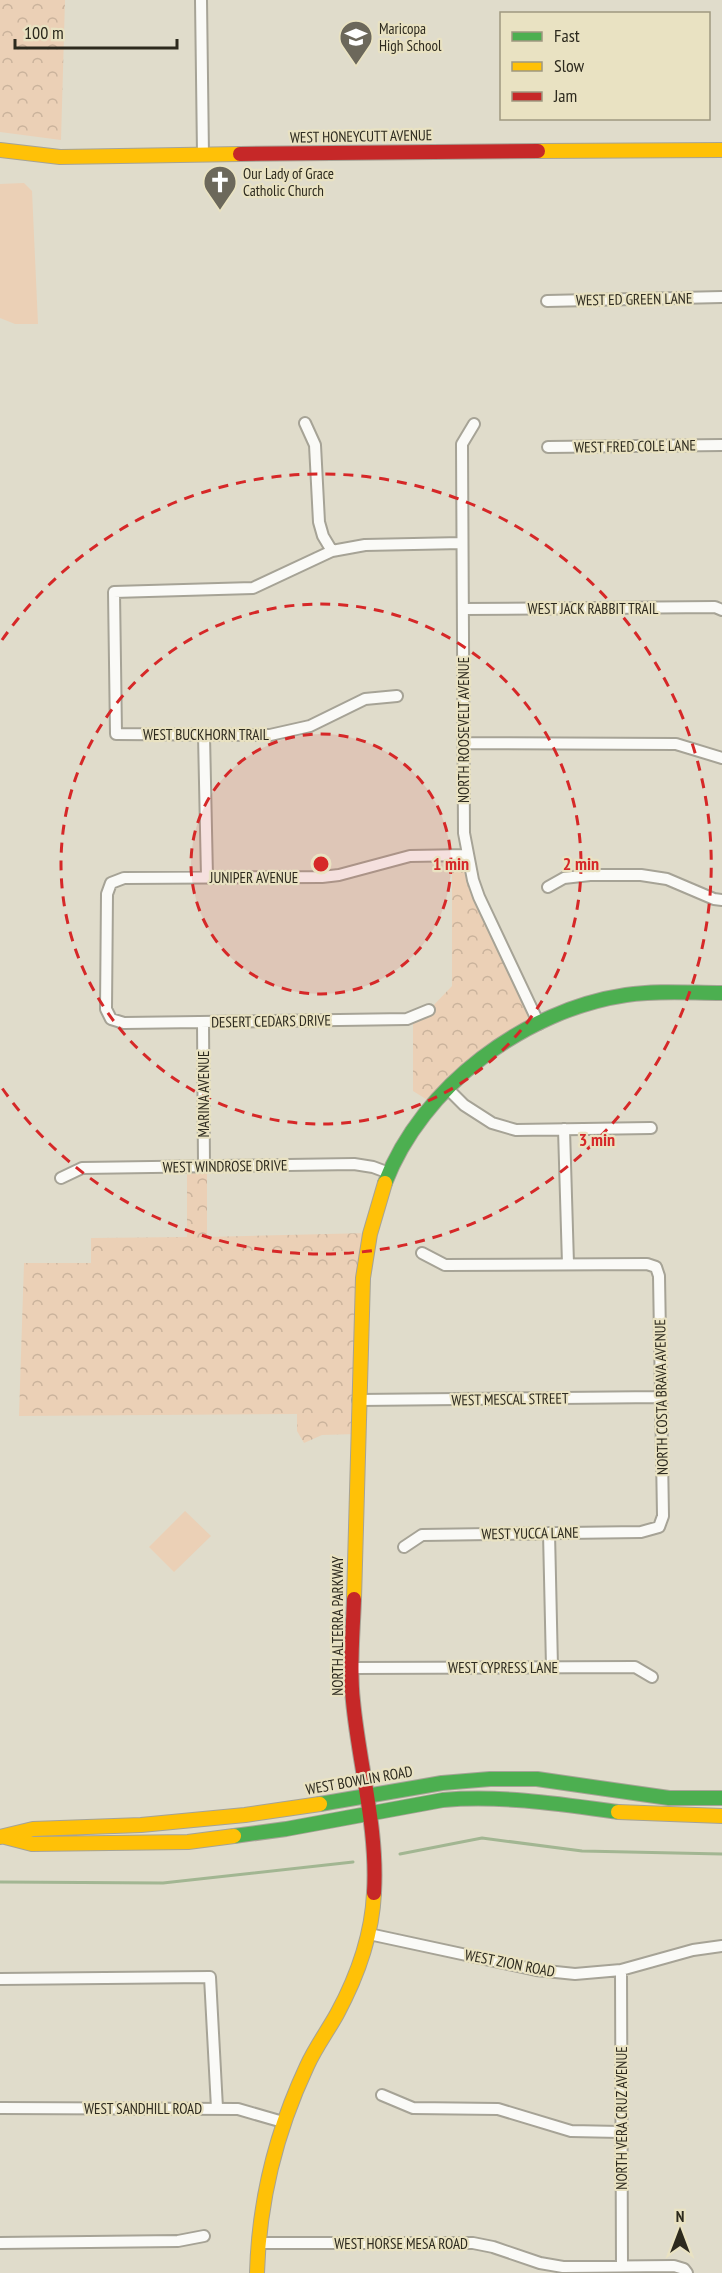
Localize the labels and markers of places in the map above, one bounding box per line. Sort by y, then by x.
school or university icon: Maricopa High School [338,19,374,66]
place label: Maricopa High School [379,19,442,55]
church icon: Our Lady of Grace Catholic Church [202,164,238,211]
place label: Our Lady of Grace Catholic Church [243,164,334,200]
centre of rings [311,854,331,874]

